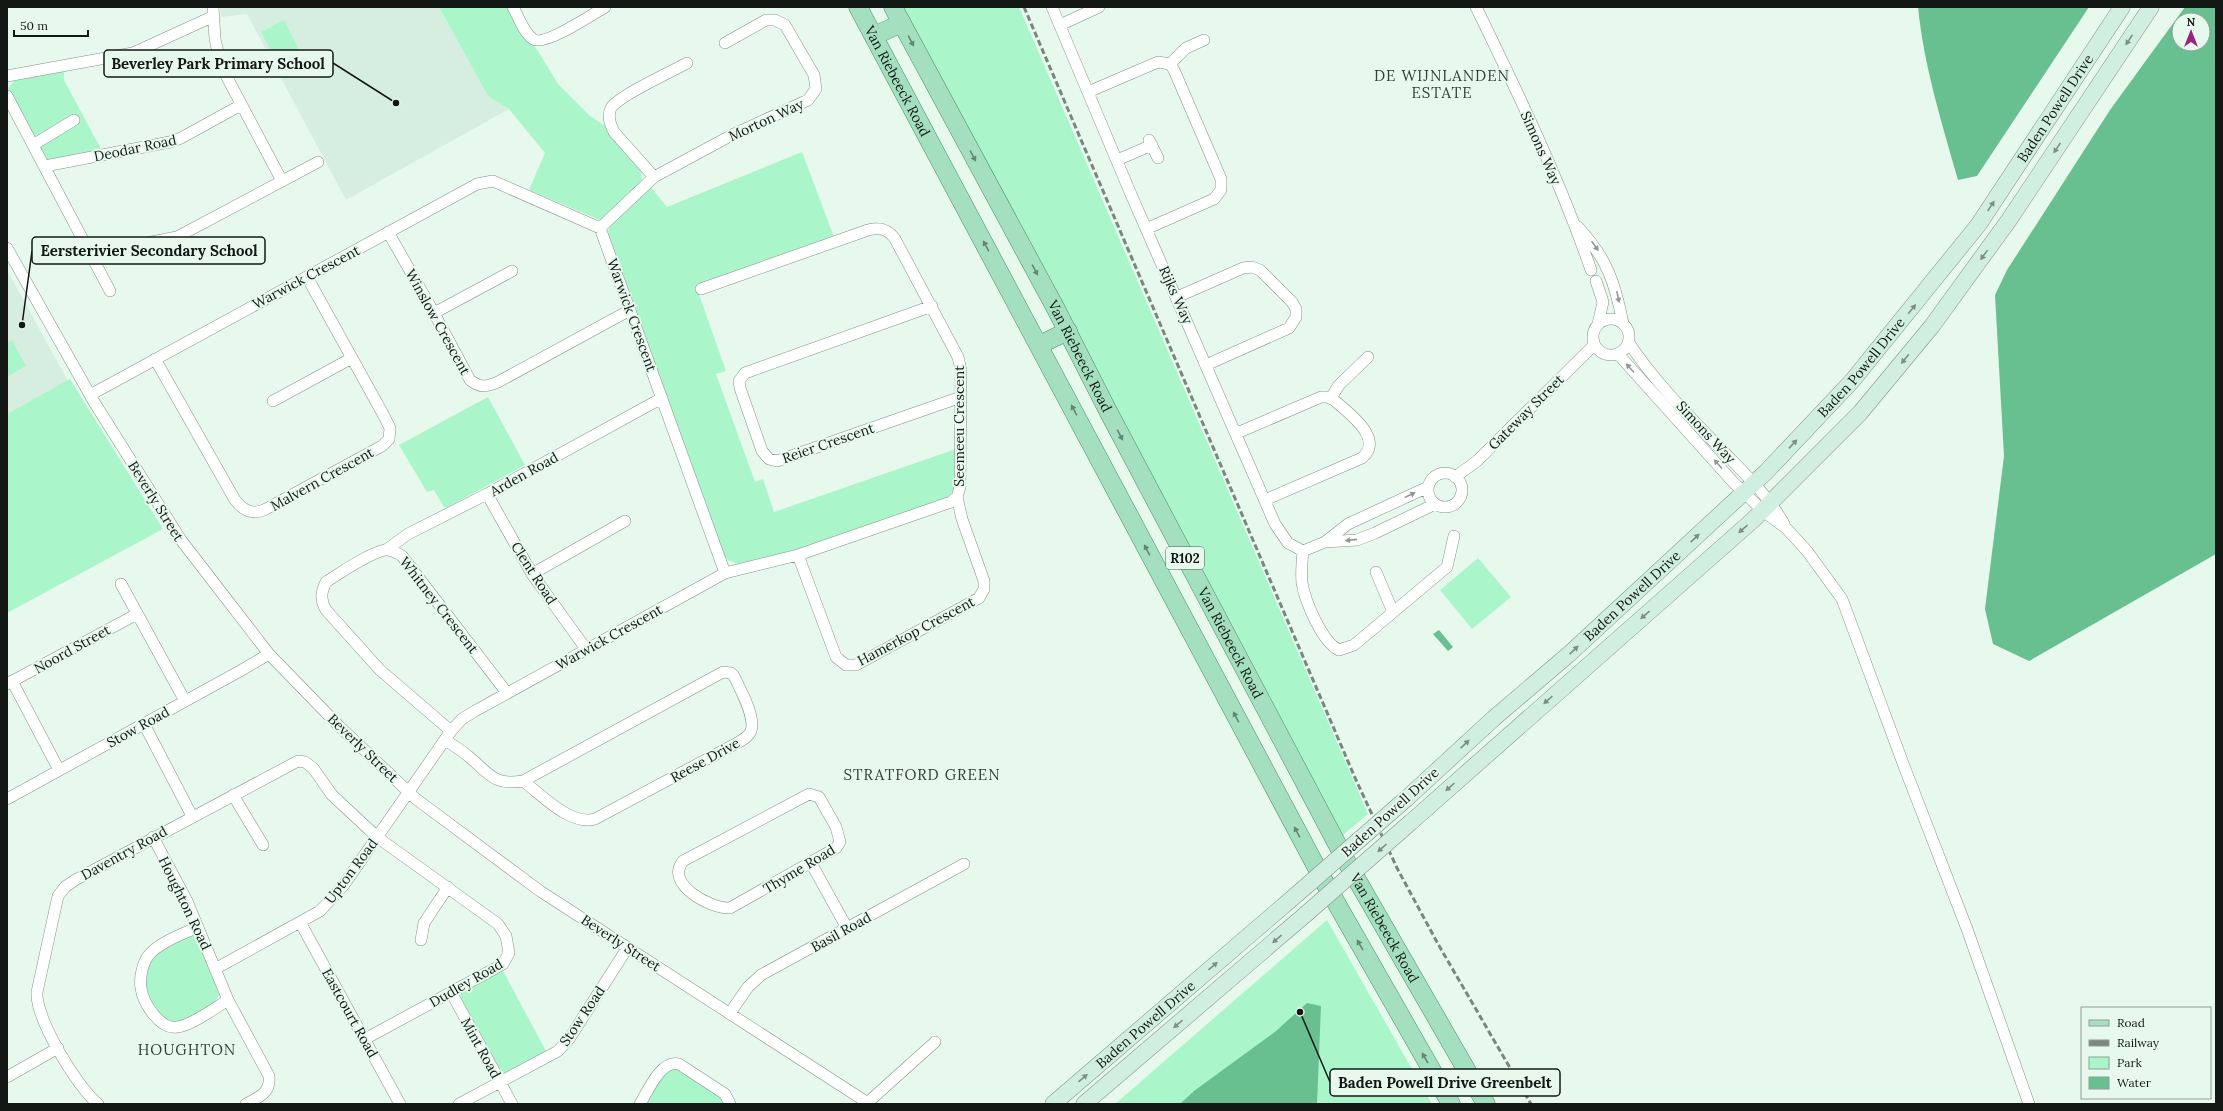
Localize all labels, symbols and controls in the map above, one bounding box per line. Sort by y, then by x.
scale bar [14,12,88,38]
north arrow [2171,12,2211,52]
text: N [2187,15,2196,29]
text: 50 m [20,18,48,33]
street label: Van Riebeeck Road [860,22,934,140]
one-way arrow [2125,34,2133,45]
one-way arrow [908,35,915,47]
callout: Beverley Park Primary School [104,50,333,77]
street label: Baden Powell Drive [2013,51,2097,166]
text: Beverley Park Primary School [111,54,325,73]
district label: DE WIJNLANDEN ESTATE [1374,66,1510,102]
street label: Morton Way [726,95,807,145]
street label: Simons Way [1517,108,1566,188]
street label: Deodar Road [92,130,178,166]
one-way arrow [2053,143,2061,153]
one-way arrow [970,150,977,162]
one-way arrow [1987,201,1995,212]
callout: Eersterivier Secondary School [32,237,265,264]
one-way arrow [983,240,990,252]
text: Eersterivier Secondary School [40,241,258,260]
street label: Warwick Crescent [249,241,363,313]
one-way arrow [1591,241,1599,252]
one-way arrow [1980,250,1988,260]
street label: Warwick Crescent [603,256,661,375]
street label: Rijks Way [1155,263,1197,328]
one-way arrow [1032,264,1038,276]
street label: Winslow Crescent [402,266,475,378]
one-way arrow [1615,290,1621,303]
street label: Van Riebeeck Road [1043,296,1116,415]
one-way arrow [1907,304,1916,315]
street label: Baden Powell Drive [1814,313,1909,421]
one-way arrow [1901,353,1910,364]
one-way arrow [1625,363,1635,373]
street label: Seemeeu Crescent [950,365,968,487]
street label: Gateway Street [1484,370,1568,454]
street label: Simons Way [1672,397,1740,467]
one-way arrow [1070,405,1077,416]
street label: Reier Crescent [780,419,877,467]
one-way arrow [1117,429,1124,441]
one-way arrow [1788,439,1797,449]
street label: Malvern Crescent [267,443,377,515]
street label: Arden Road [486,448,561,501]
street label: Beverly Street [124,458,188,545]
one-way arrow [1713,458,1722,469]
one-way arrow [1405,492,1416,498]
one-way arrow [1739,524,1748,533]
one-way arrow [1690,533,1700,543]
one-way arrow [1345,537,1357,543]
street label: Clent Road [507,538,561,608]
one-way arrow [1144,544,1151,556]
street label: Baden Powell Drive [1580,546,1685,645]
road number: R102 [1166,547,1204,569]
street label: Whitney Crescent [396,553,483,657]
street label: Van Riebeeck Road [1193,583,1267,701]
street label: Hamerkop Crescent [854,592,978,670]
street label: Warwick Crescent [553,600,666,674]
one-way arrow [1640,610,1651,619]
street label: Noord Street [31,620,114,677]
one-way arrow [1569,645,1579,655]
one-way arrow [1542,696,1553,705]
street label: Stow Road [104,702,172,752]
street label: Beverly Street [324,710,403,787]
one-way arrow [1233,711,1239,723]
street label: Reese Drive [667,733,743,786]
one-way arrow [1460,740,1470,749]
street label: Baden Powell Drive [1337,763,1443,861]
district label: STRATFORD GREEN [843,765,1001,784]
one-way arrow [1445,782,1456,791]
street label: Daventry Road [78,822,170,884]
one-way arrow [1294,826,1300,837]
street label: Upton Road [321,835,381,907]
street label: Thyme Road [760,840,838,898]
one-way arrow [1377,843,1387,853]
street label: Houghton Road [155,853,215,953]
street label: Van Riebeeck Road [1346,869,1423,986]
street label: Basil Road [808,908,874,956]
street label: Beverly Street [578,911,665,976]
one-way arrow [1271,935,1282,944]
one-way arrow [1357,939,1363,951]
street label: Dudley Road [426,955,506,1011]
one-way arrow [1208,962,1218,971]
street label: Eastcourt Road [318,965,382,1061]
street label: Baden Powell Drive [1092,976,1199,1072]
street label: Stow Road [555,982,609,1050]
legend [2081,1007,2211,1099]
street label: Mint Road [457,1014,505,1082]
text: Road [2117,1015,2145,1030]
one-way arrow [1172,1019,1183,1028]
text: Railway [2117,1035,2160,1050]
district label: HOUGHTON [138,1040,236,1059]
one-way arrow [1421,1052,1428,1064]
text: Park [2117,1055,2143,1070]
callout: Baden Powell Drive Greenbelt [1330,1069,1560,1096]
text: Baden Powell Drive Greenbelt [1338,1073,1553,1092]
one-way arrow [1077,1074,1088,1083]
text: Water [2117,1075,2152,1090]

